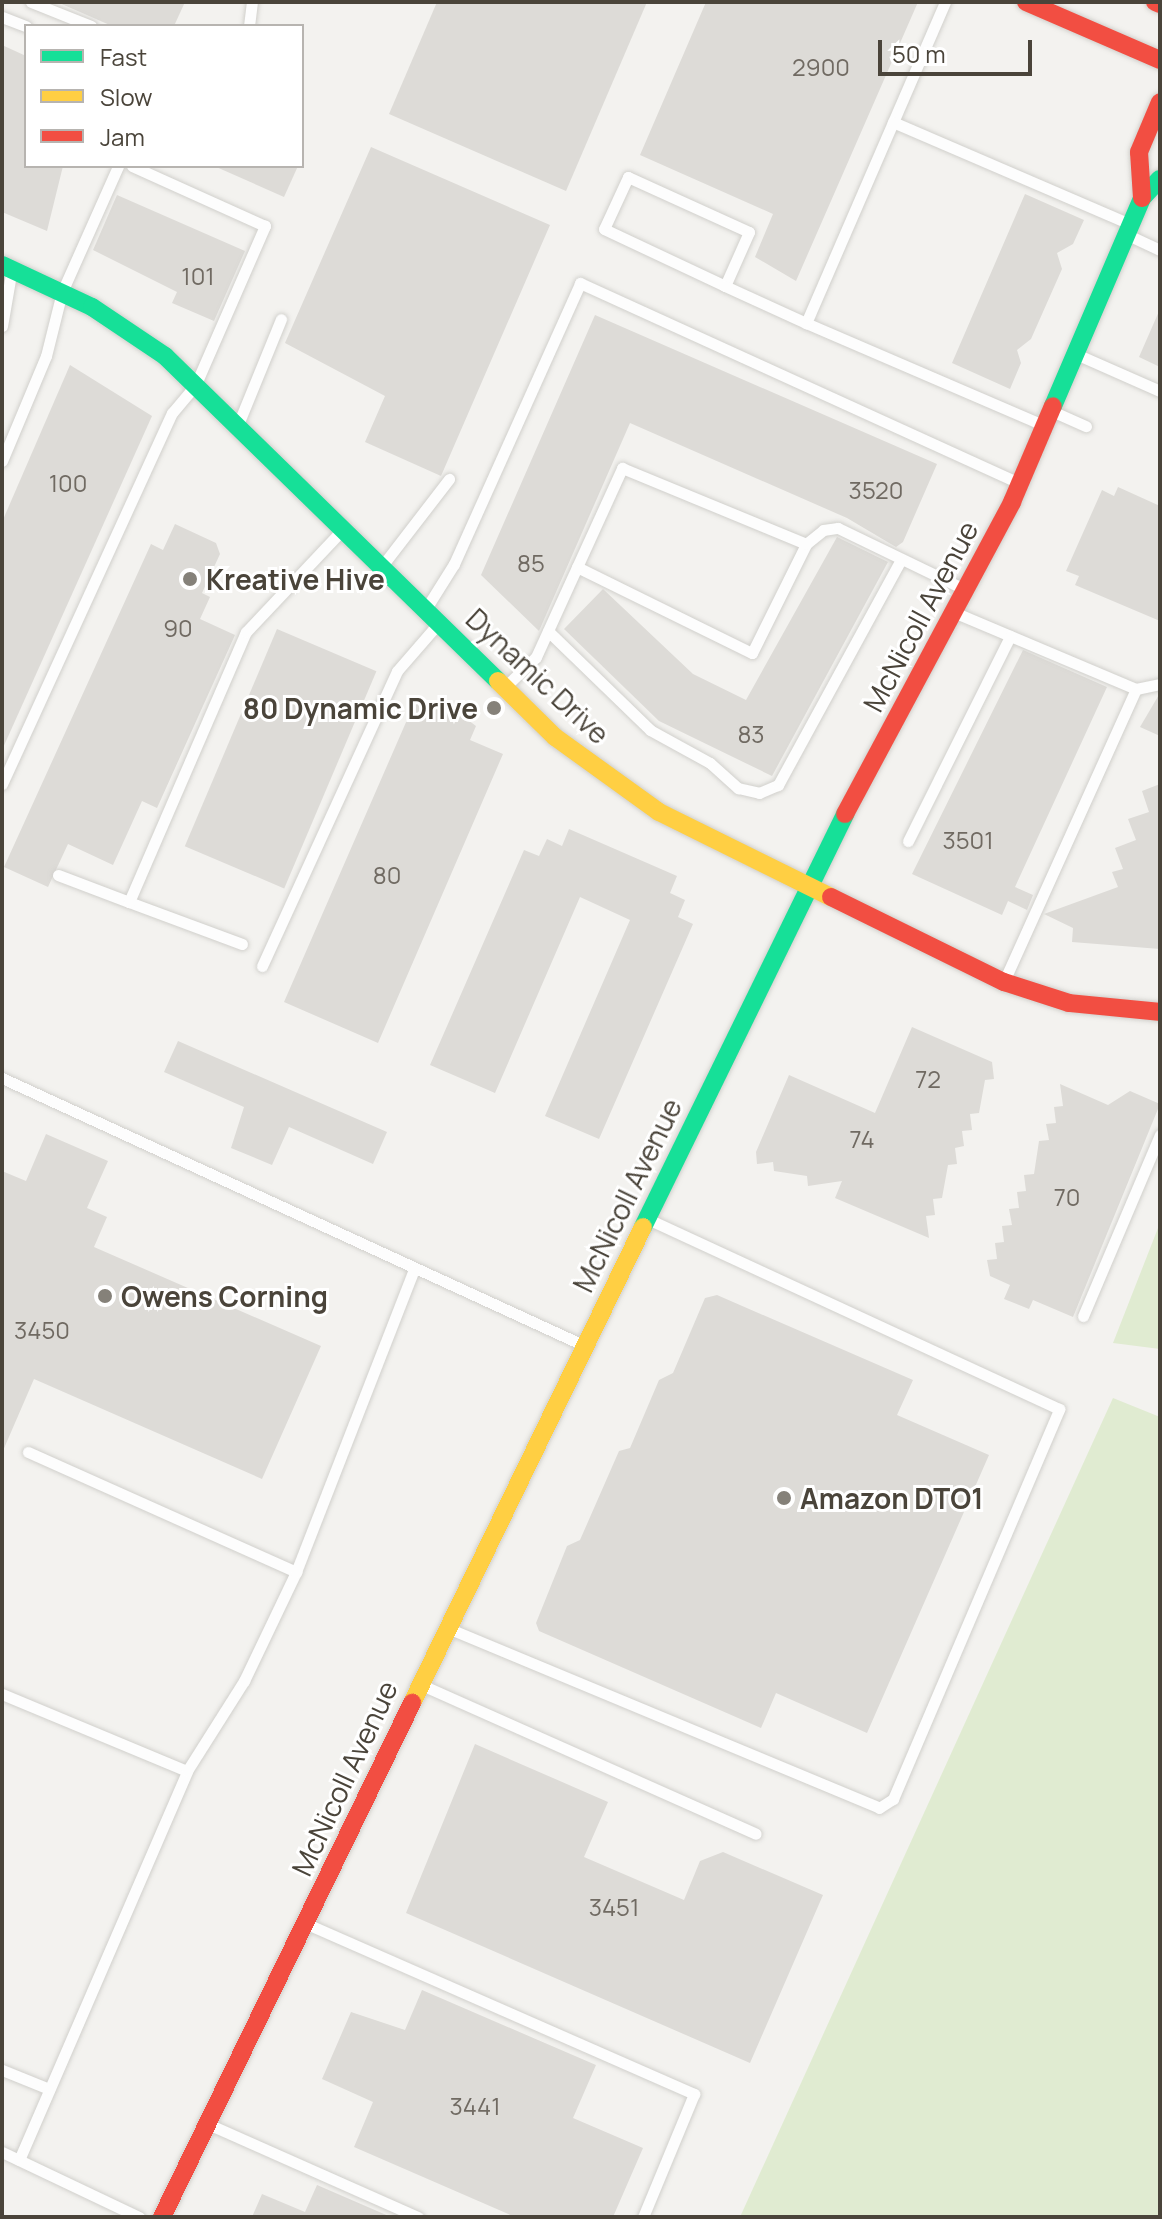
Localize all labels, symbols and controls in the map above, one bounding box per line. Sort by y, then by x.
legend [24,24,304,168]
scale bar [882,24,1036,74]
text: 50 m [892,37,946,70]
text: Fast [100,40,147,73]
house number: 2900 [792,53,850,81]
text: Slow [100,80,153,113]
text: Jam [100,120,145,153]
house number: 101 [181,262,215,290]
house number: 100 [49,469,87,497]
house number: 3520 [849,476,903,504]
street label: McNicoll Avenue [856,515,984,717]
house number: 85 [517,549,545,577]
place label: Kreative Hive [206,562,385,596]
marker: Kreative Hive [181,570,199,588]
street label: Dynamic Drive [460,601,616,751]
house number: 90 [163,614,193,642]
place label: 80 Dynamic Drive [243,691,478,725]
marker: 80 Dynamic Drive [485,699,503,717]
house number: 83 [737,720,765,748]
house number: 3501 [942,826,994,854]
house number: 80 [373,861,401,889]
house number: 72 [915,1065,941,1093]
street label: McNicoll Avenue [566,1093,688,1297]
house number: 74 [849,1125,875,1153]
house number: 70 [1054,1183,1080,1211]
place label: Owens Corning [121,1279,328,1313]
marker: Owens Corning [96,1287,114,1305]
house number: 3450 [14,1316,70,1344]
place label: Amazon DTO1 [800,1481,984,1515]
marker: Amazon DTO1 [775,1489,793,1507]
street label: McNicoll Avenue [284,1675,404,1881]
house number: 3451 [589,1893,639,1921]
house number: 3441 [449,2092,501,2120]

